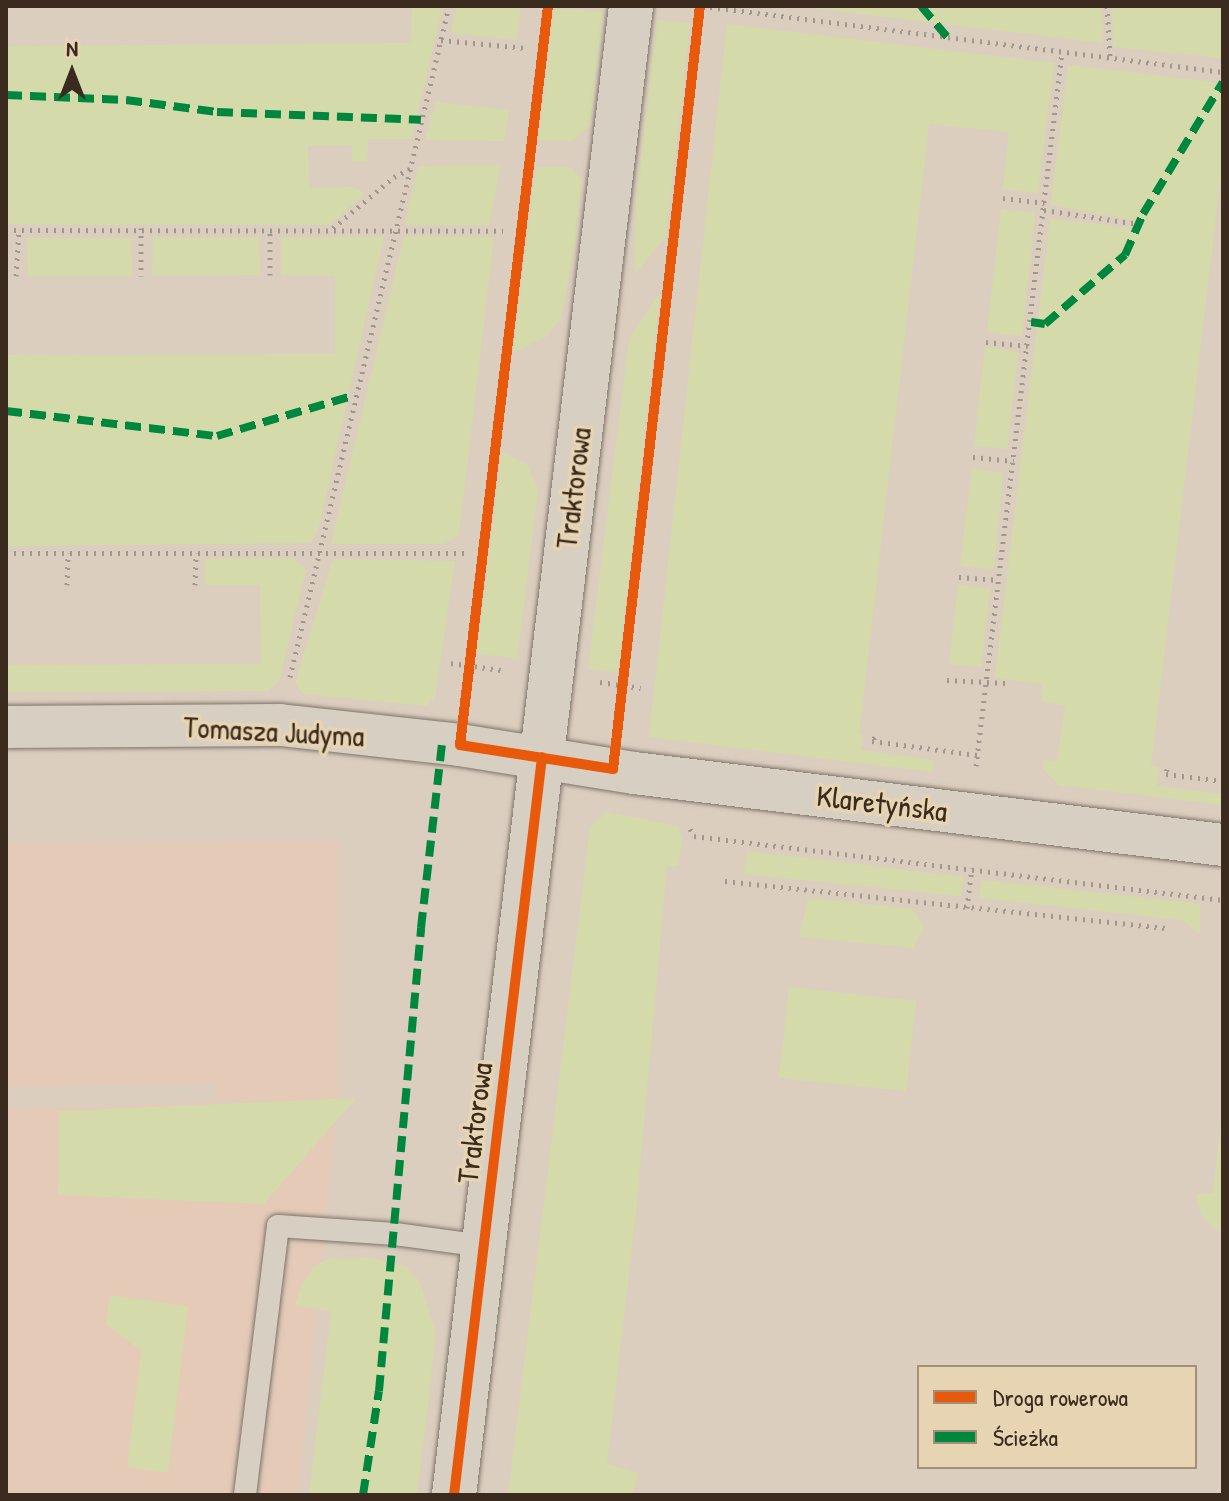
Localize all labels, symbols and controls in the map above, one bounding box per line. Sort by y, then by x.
north arrow [32,32,112,112]
text: N [66,33,78,63]
street label: Traktorowa [548,426,598,550]
street label: Tomasza Judyma [183,708,365,754]
street label: Klaretyńska [815,777,949,829]
street label: Traktorowa [449,1061,499,1185]
legend [917,1365,1197,1469]
text: Droga rowerowa [993,1381,1128,1413]
text: Ścieżka [993,1421,1058,1453]

